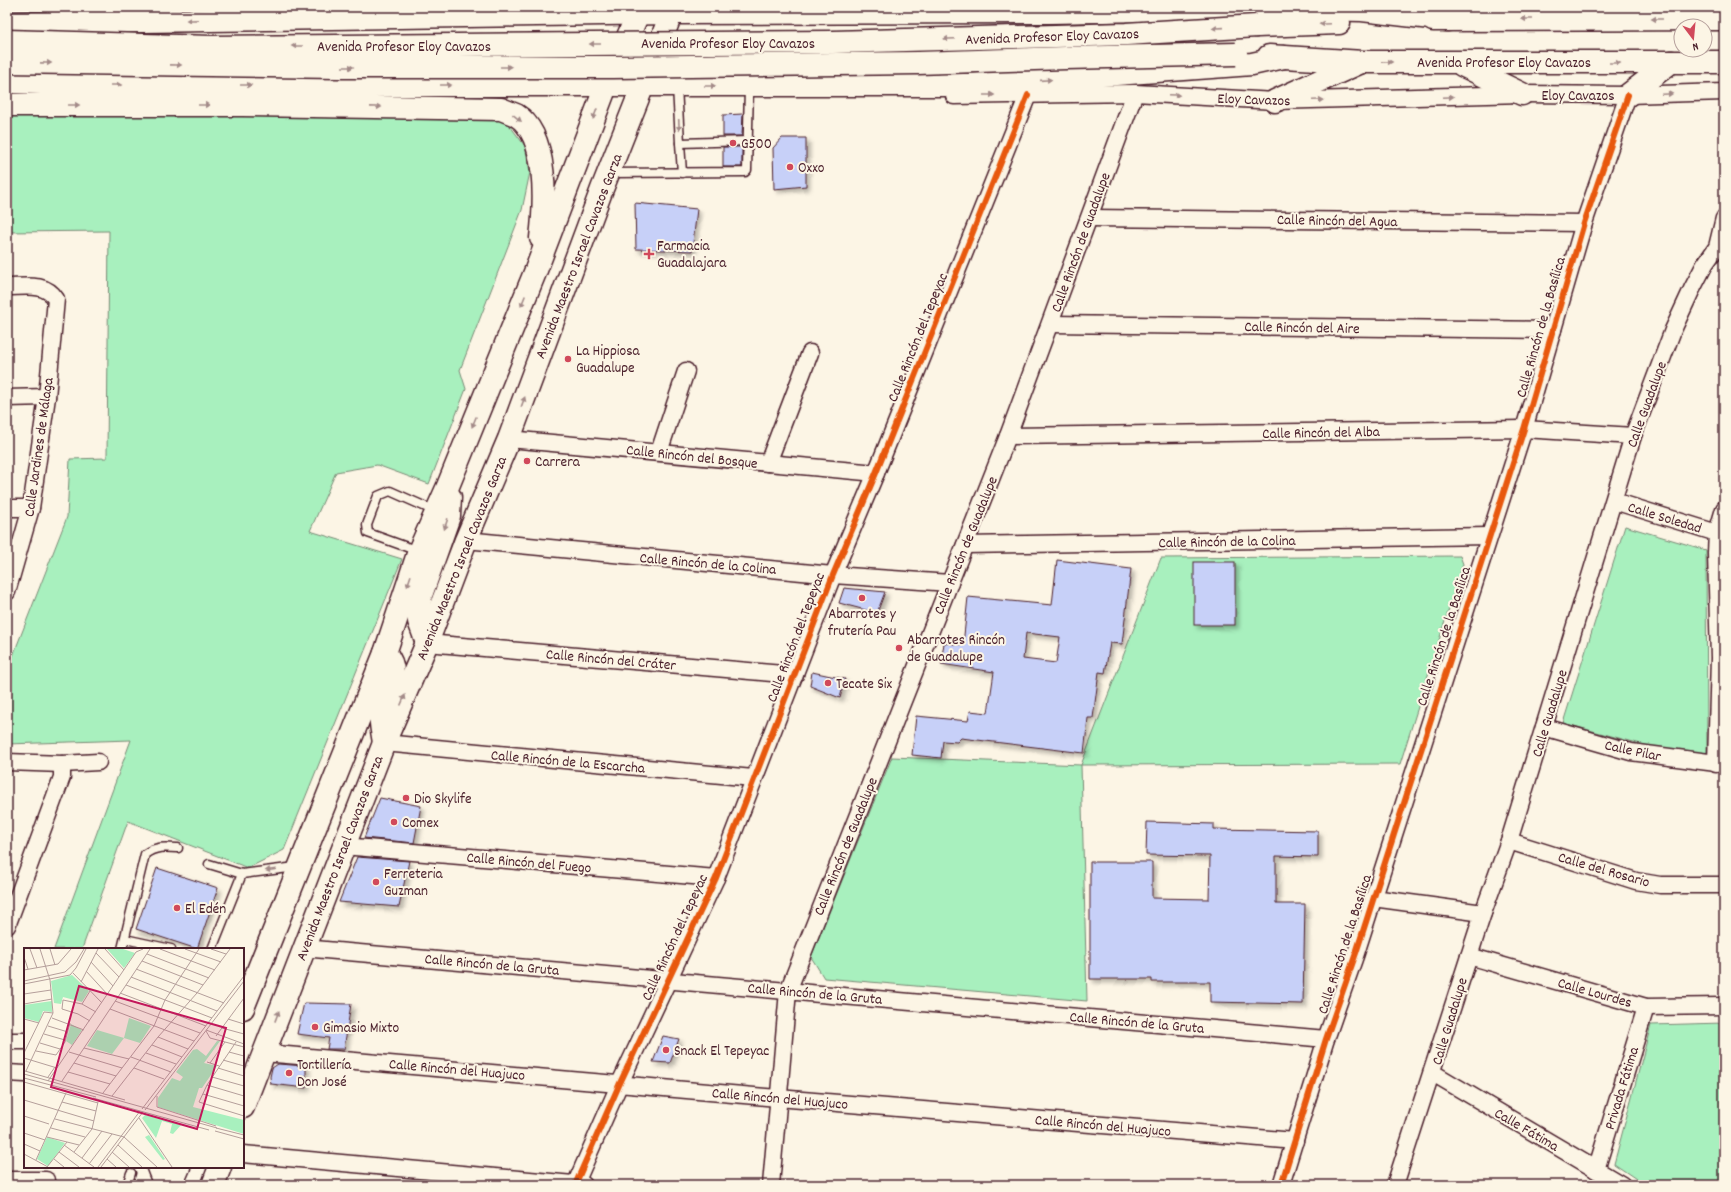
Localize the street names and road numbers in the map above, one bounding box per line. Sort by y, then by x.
street label: Avenida Profesor Eloy Cavazos [965,24,1139,52]
street label: Avenida Profesor Eloy Cavazos [641,34,815,56]
street label: Avenida Profesor Eloy Cavazos [317,37,491,59]
street label: Avenida Profesor Eloy Cavazos [1417,53,1591,75]
street label: Eloy Cavazos [1542,86,1615,108]
street label: Eloy Cavazos [1217,89,1291,113]
street label: Avenida Maestro Israel Cavazos Garza [531,150,630,362]
street label: Calle Rincón de Guadalupe [1046,169,1118,316]
street label: Calle Rincón del Agua [1276,210,1398,234]
street label: Calle Rincón de la Basílica [1511,254,1573,400]
street label: Calle Rincón del Tepeyac [883,270,955,406]
street label: Calle Rincón del Aire [1244,317,1360,341]
street label: Calle Guadalupe [1622,358,1674,451]
street label: Calle Jardines de Málaga [19,375,61,518]
street label: Calle Rincón del Alba [1262,422,1381,446]
street label: Calle Rincón del Bosque [625,440,759,476]
street label: Avenida Maestro Israel Cavazos Garza [412,453,514,664]
street label: Calle Rincón de Guadalupe [929,473,1005,618]
street label: Calle Soledad [1625,497,1704,541]
street label: Calle Rincón de la Colina [1158,531,1297,555]
street label: Calle Rincón de la Colina [639,548,778,582]
street label: Calle Rincón de la Basílica [1412,563,1478,709]
street label: Calle Rincón del Tepeyac [762,570,832,706]
street label: Calle Rincón del Cráter [545,644,677,678]
street label: Calle Guadalupe [1527,667,1575,760]
street label: Calle Pilar [1602,735,1663,769]
street label: Calle Rincón de la Escarcha [490,745,647,781]
street label: Avenida Maestro Israel Cavazos Garza [292,752,391,964]
street label: Calle Rincón de Guadalupe [809,774,885,919]
street label: Calle del Rosario [1555,847,1652,895]
street label: Calle Rincón del Fuego [465,848,593,880]
street label: Calle Rincón del Tepeyac [637,871,715,1005]
street label: Calle Rincón de la Basílica [1313,871,1379,1017]
street label: Calle Rincón de la Gruta [424,949,561,983]
street label: Calle Lourdes [1555,973,1634,1015]
street label: Calle Guadalupe [1427,975,1475,1068]
street label: Calle Rincón de la Gruta [747,978,884,1012]
street label: Calle Rincón de la Gruta [1069,1007,1206,1041]
street label: Privada Fátima [1600,1043,1646,1133]
street label: Calle Rincón del Huajuco [388,1054,526,1088]
street label: Calle Rincón del Huajuco [711,1083,849,1117]
street label: Calle Fátima [1490,1103,1563,1159]
street label: Calle Rincón del Huajuco [1034,1110,1172,1144]

